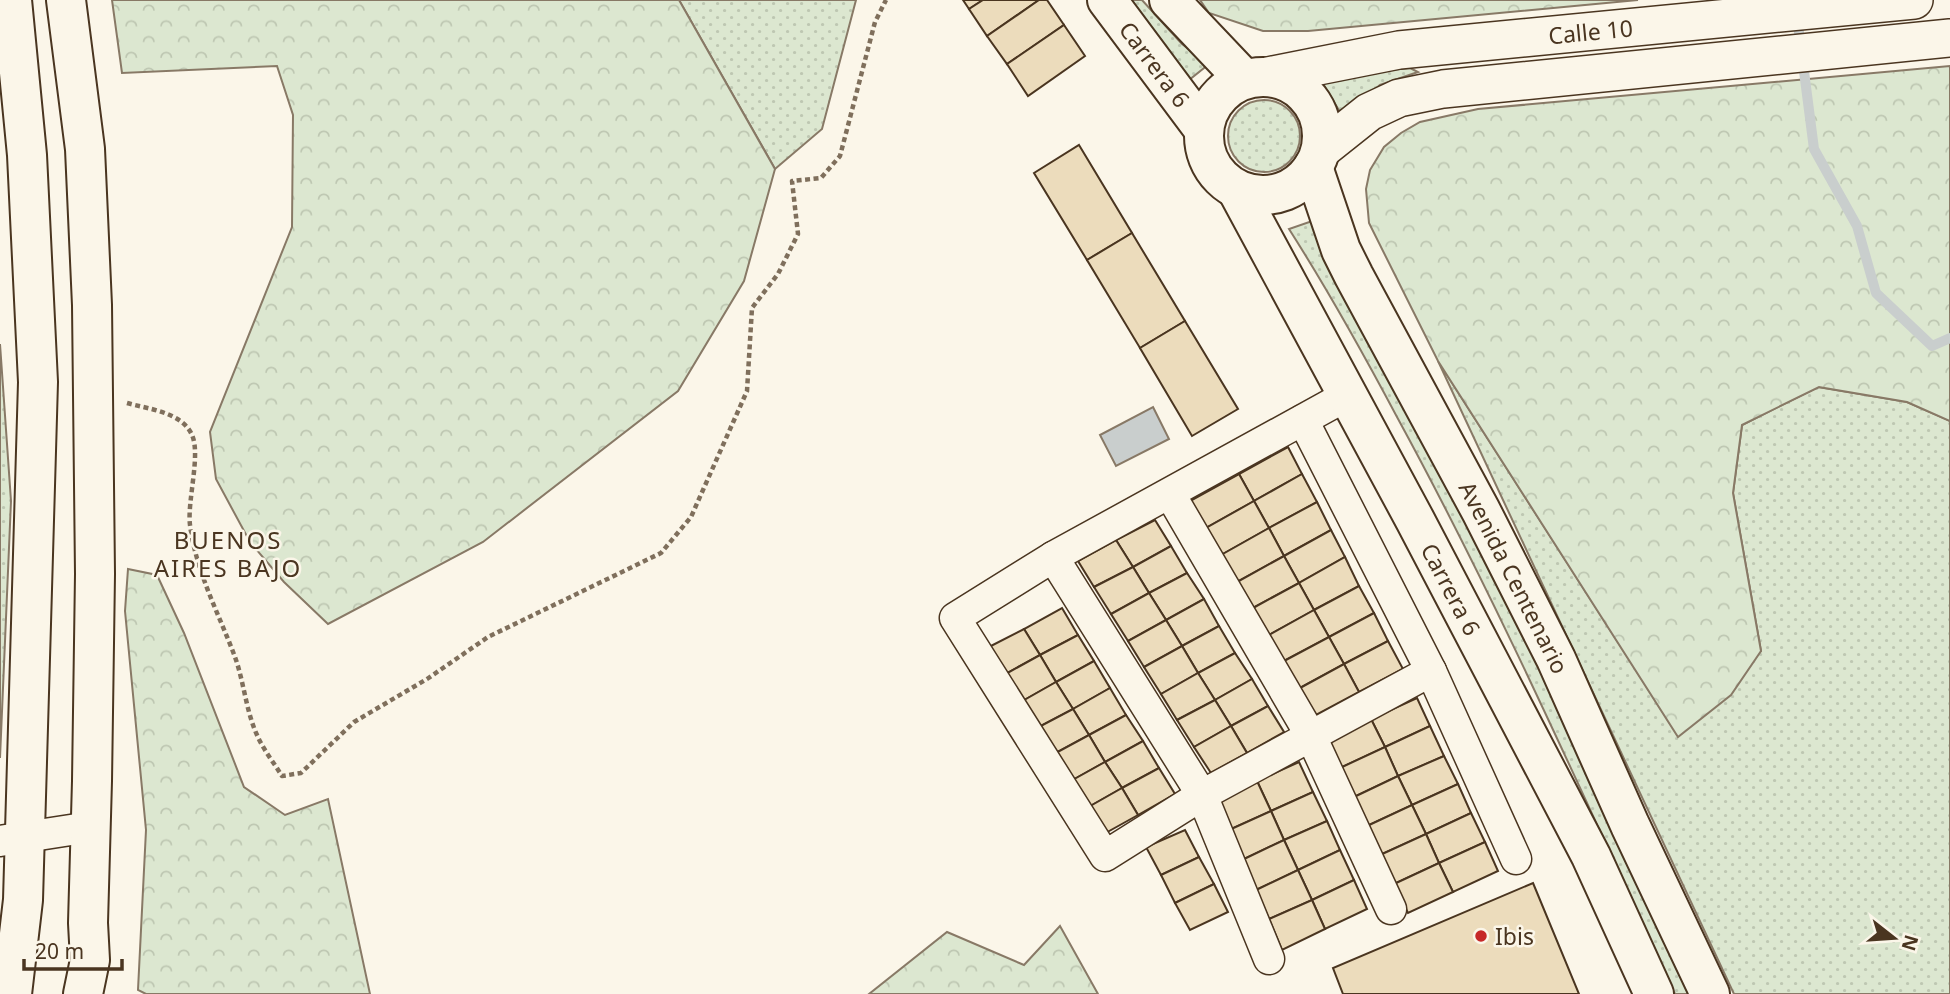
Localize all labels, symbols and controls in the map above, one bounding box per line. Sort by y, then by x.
street label: Calle 10 [1547,11,1634,51]
street label: Carrera 6 [1112,14,1198,114]
street label: Avenida Centenario [1452,475,1576,679]
district label: BUENOS AIRES BAJO [154,523,302,584]
street label: Carrera 6 [1414,537,1489,641]
north arrow [1859,903,1929,973]
place label: Ibis [1495,920,1534,952]
scale bar [24,928,122,972]
marker: Ibis [1473,928,1489,944]
text: N [1896,932,1925,954]
text: 20 m [35,937,84,965]

